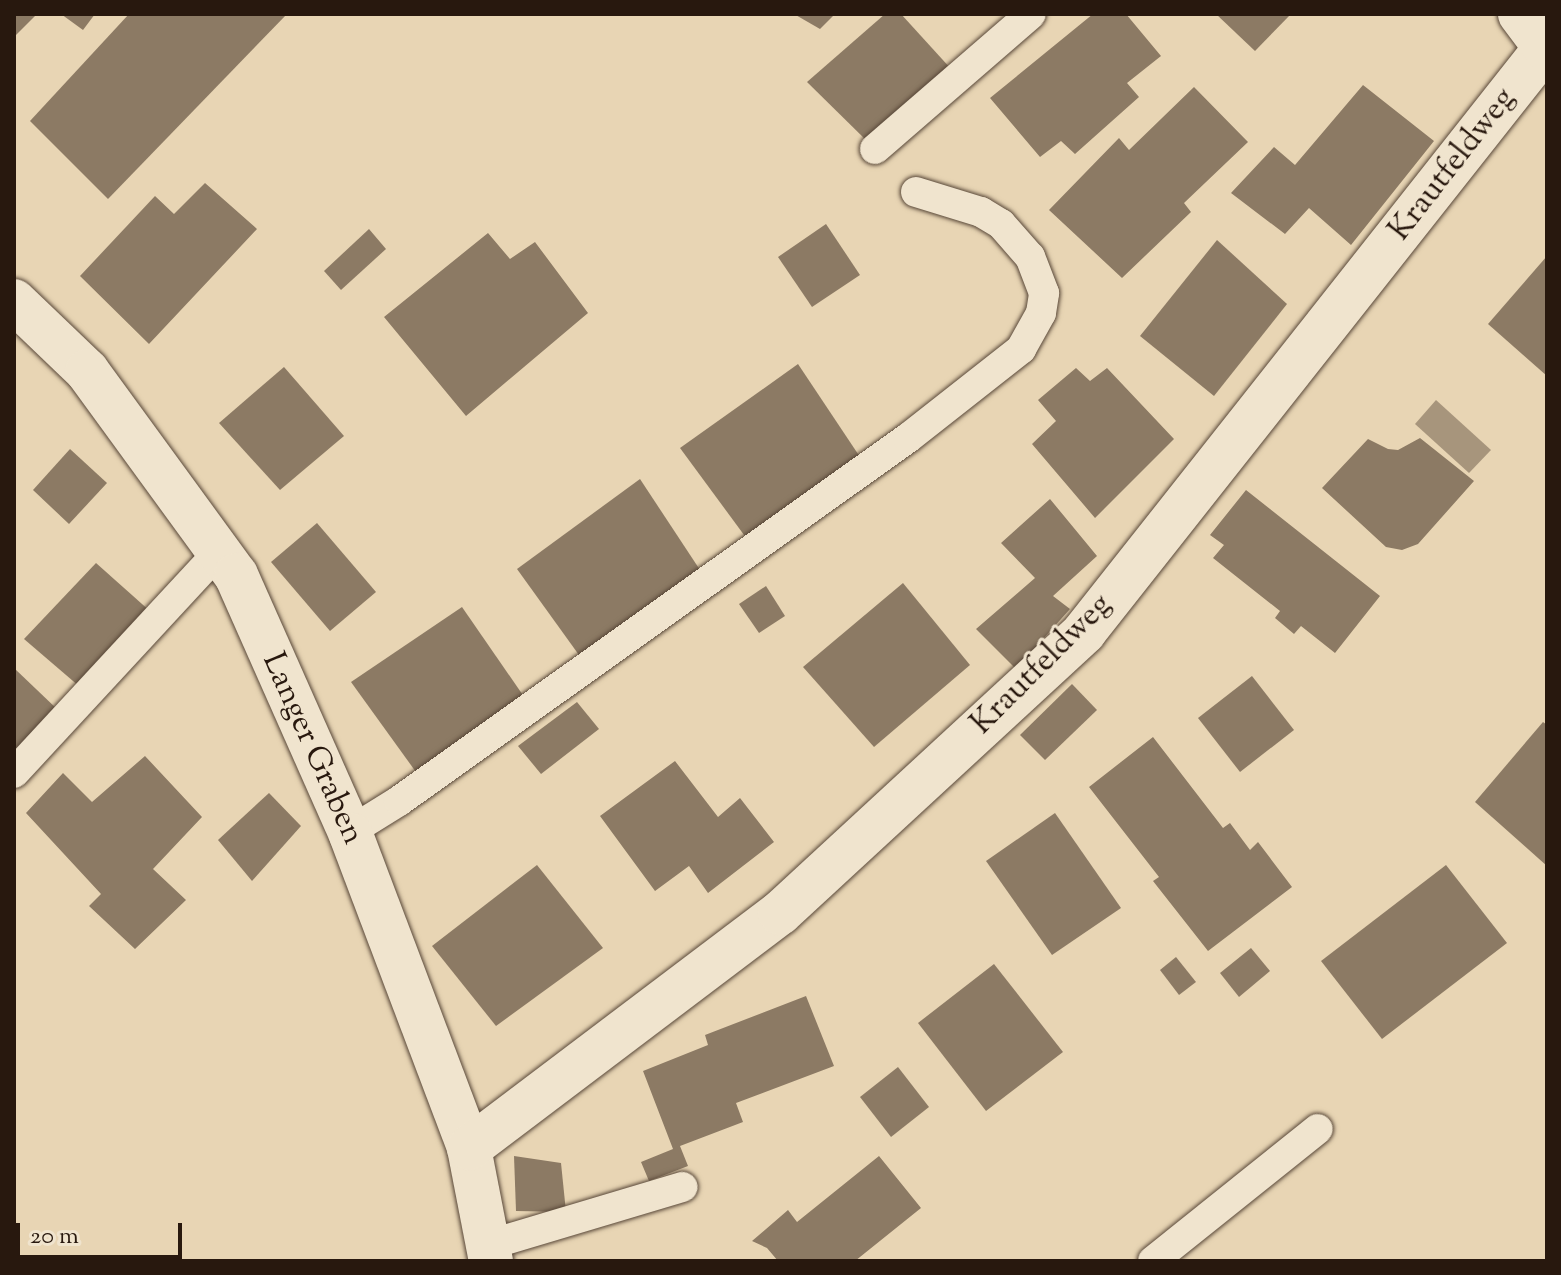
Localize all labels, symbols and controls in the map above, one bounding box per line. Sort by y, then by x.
street label: Krautfeldweg [1381,81,1525,249]
street label: Krautfeldweg [964,587,1120,743]
street label: Langer Graben [253,647,371,851]
scale bar [20,1207,186,1257]
text: 20 m [30,1220,79,1254]

